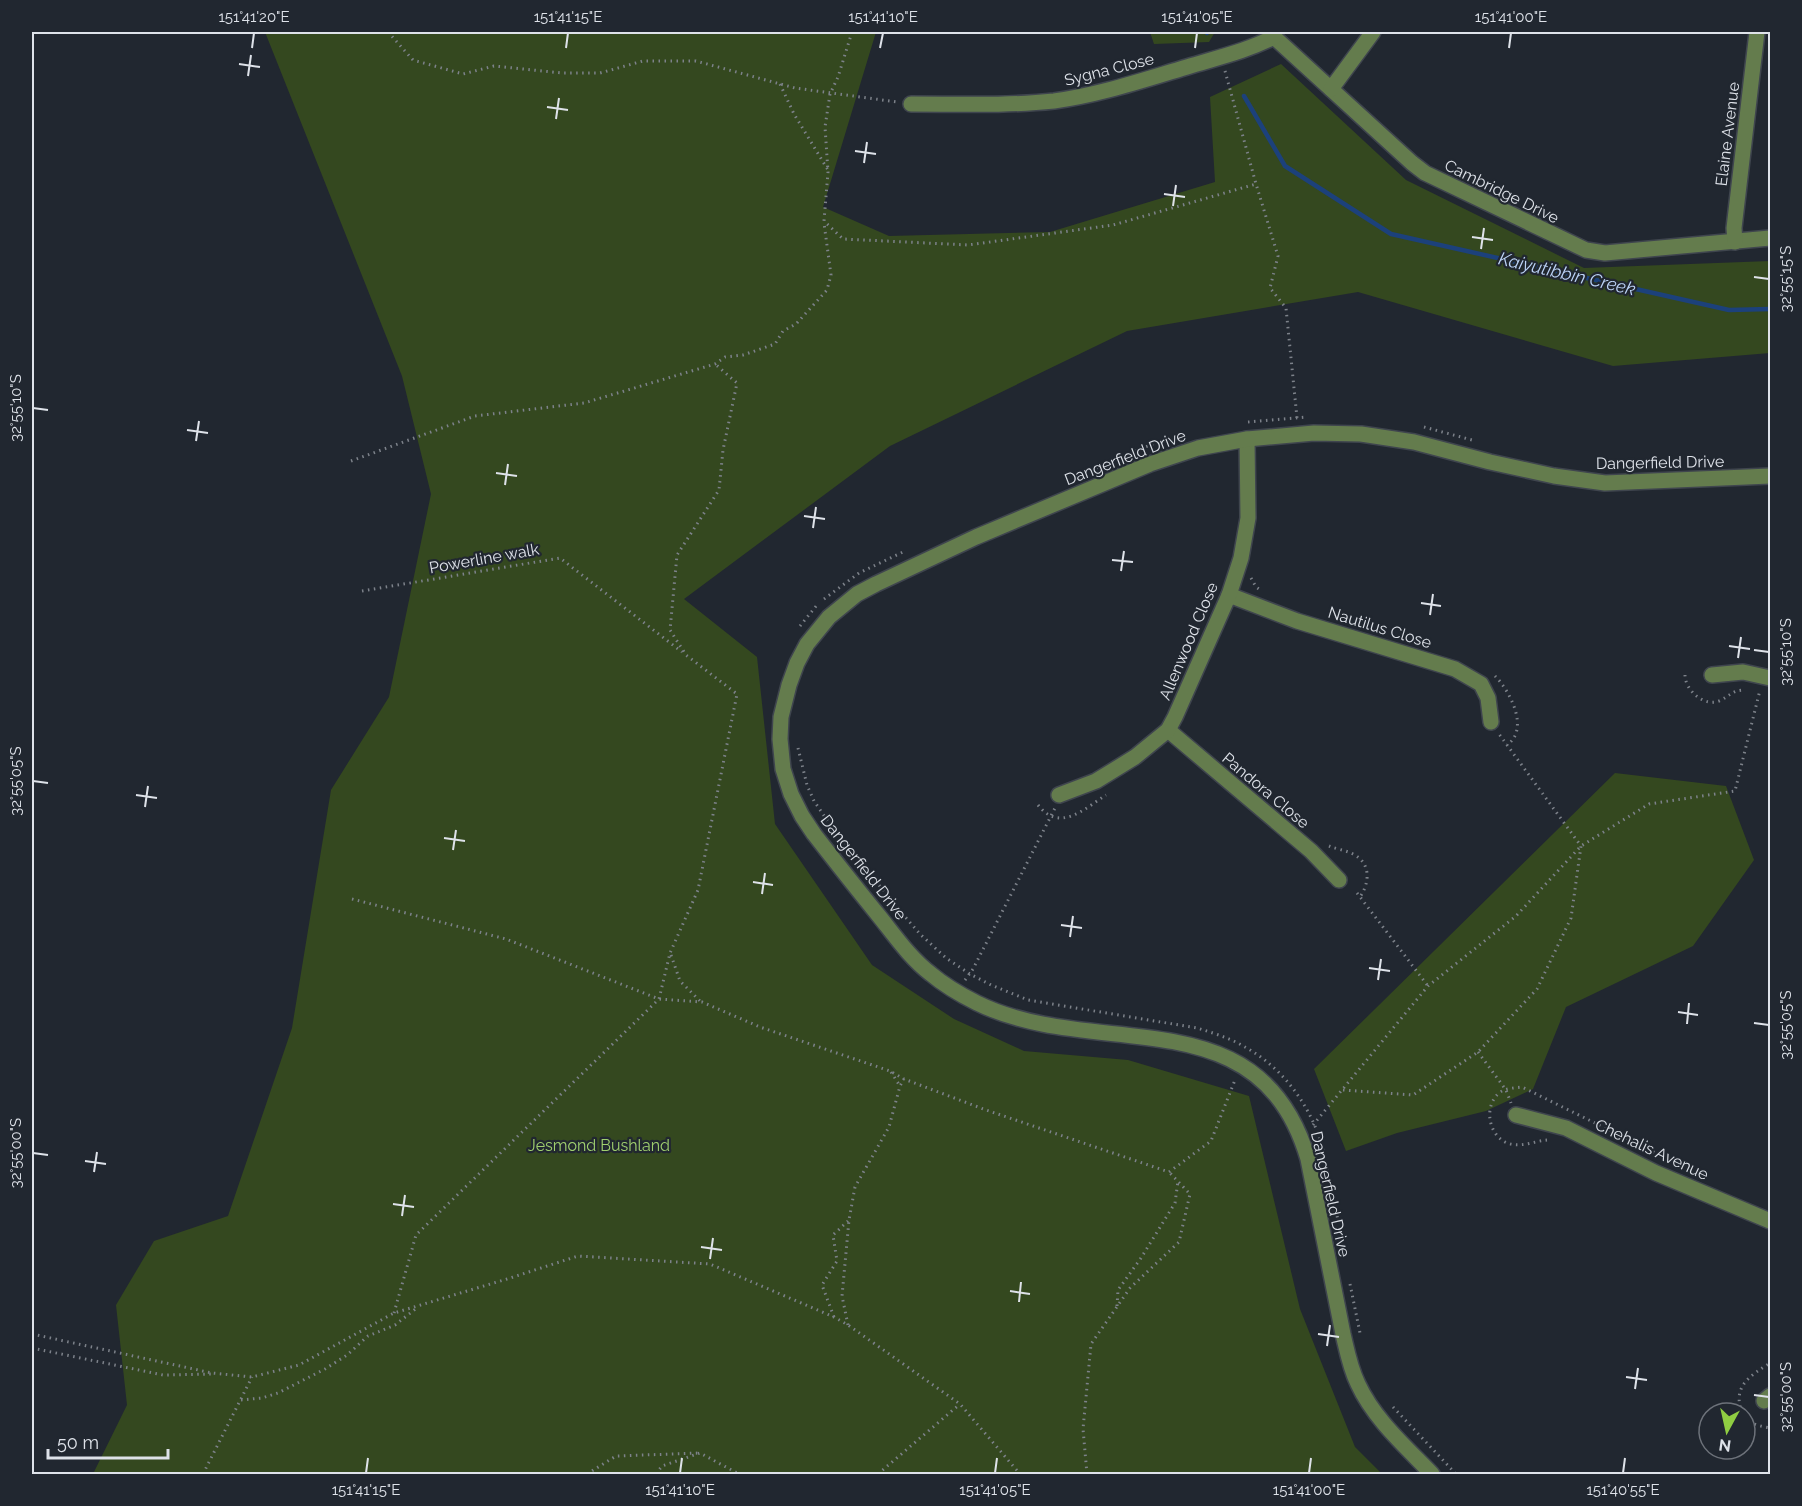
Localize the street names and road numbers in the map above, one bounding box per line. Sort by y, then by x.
street label: Sygna Close [1062,49,1156,90]
street label: Elaine Avenue [1712,81,1743,187]
street label: Cambridge Drive [1441,156,1562,227]
street label: Dangerfield Drive [1062,426,1189,489]
street label: Dangerfield Drive [1596,452,1724,473]
street label: Powerline walk [428,539,541,578]
street label: Allenwood Close [1155,580,1222,703]
street label: Nautilus Close [1326,603,1434,652]
street label: Pandora Close [1218,748,1313,832]
street label: Dangerfield Drive [817,811,911,924]
street label: Chehalis Avenue [1592,1115,1712,1184]
street label: Dangerfield Drive [1307,1129,1354,1259]

